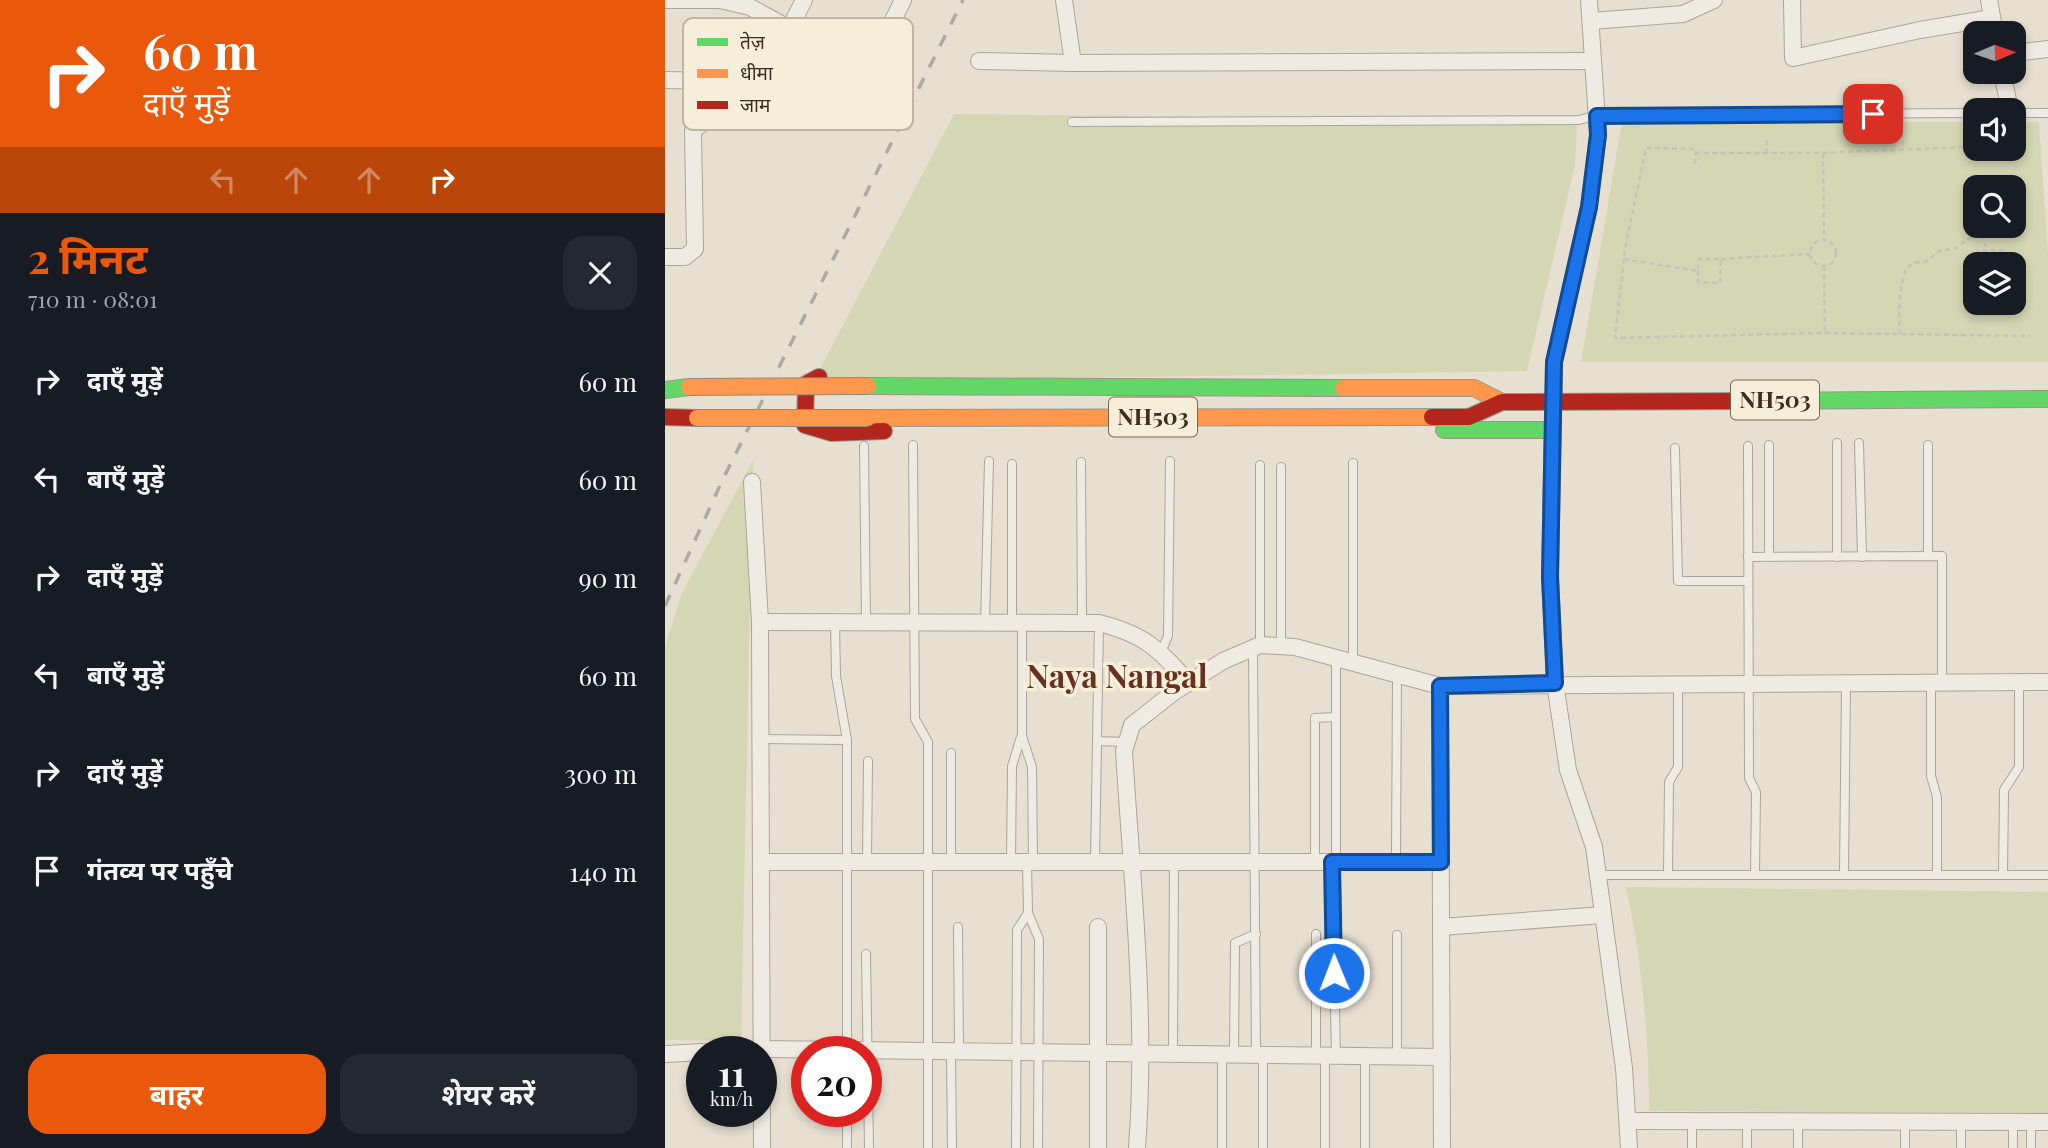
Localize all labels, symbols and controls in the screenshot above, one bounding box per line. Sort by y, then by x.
text: 60 m [143,17,258,82]
legend [683,18,913,130]
north arrow [1963,21,2027,84]
map controls [1963,21,2026,315]
icon: right [28,28,119,119]
text: तेज़ [740,28,766,54]
text: धीमा [740,59,774,85]
text: दाएँ मुड़ें [143,80,230,123]
pin [1843,84,1903,144]
text: जाम [740,91,771,117]
icon: arrive [1854,95,1892,133]
button: sound [1963,98,2026,161]
icon: left [204,161,242,199]
icon: ahead [277,161,315,199]
icon: ahead [350,161,388,199]
icon: right [423,161,461,199]
button: search [1963,175,2026,238]
text: 2 मिनट [28,229,147,285]
button: close [563,236,637,310]
button: layers [1963,252,2026,315]
text: 710 m · 08:01 [28,283,158,314]
icon: right [28,362,66,400]
text: दाएँ मुड़ें [87,362,163,397]
text: 60 m [578,364,637,399]
road number: NH503 [1731,380,1819,420]
road number: NH503 [1109,398,1197,436]
icon: left [28,460,66,498]
text: बाएँ मुड़ें [87,460,164,495]
text: 60 m [578,462,637,497]
icon: right [28,558,66,596]
text: दाएँ मुड़ें [87,558,163,593]
text: 90 m [579,560,637,595]
district label: Naya Nangal [1026,653,1208,696]
icon: left [28,656,66,694]
text: बाएँ मुड़ें [87,656,164,691]
text: 60 m [578,658,637,693]
icon: right [28,754,66,792]
text: दाएँ मुड़ें [87,754,163,789]
text: 300 m [565,756,637,791]
icon: arrive [28,852,66,890]
text: गंतव्य पर पहुँचे [87,852,233,887]
text: 140 m [569,854,637,889]
position arrow [1297,936,1371,1010]
speed limit sign: 20 [791,1036,882,1127]
text: 11 [718,1049,745,1096]
button: बाहर [28,1054,326,1134]
button: शेयर करें [340,1054,637,1134]
text: km/h [710,1087,753,1111]

